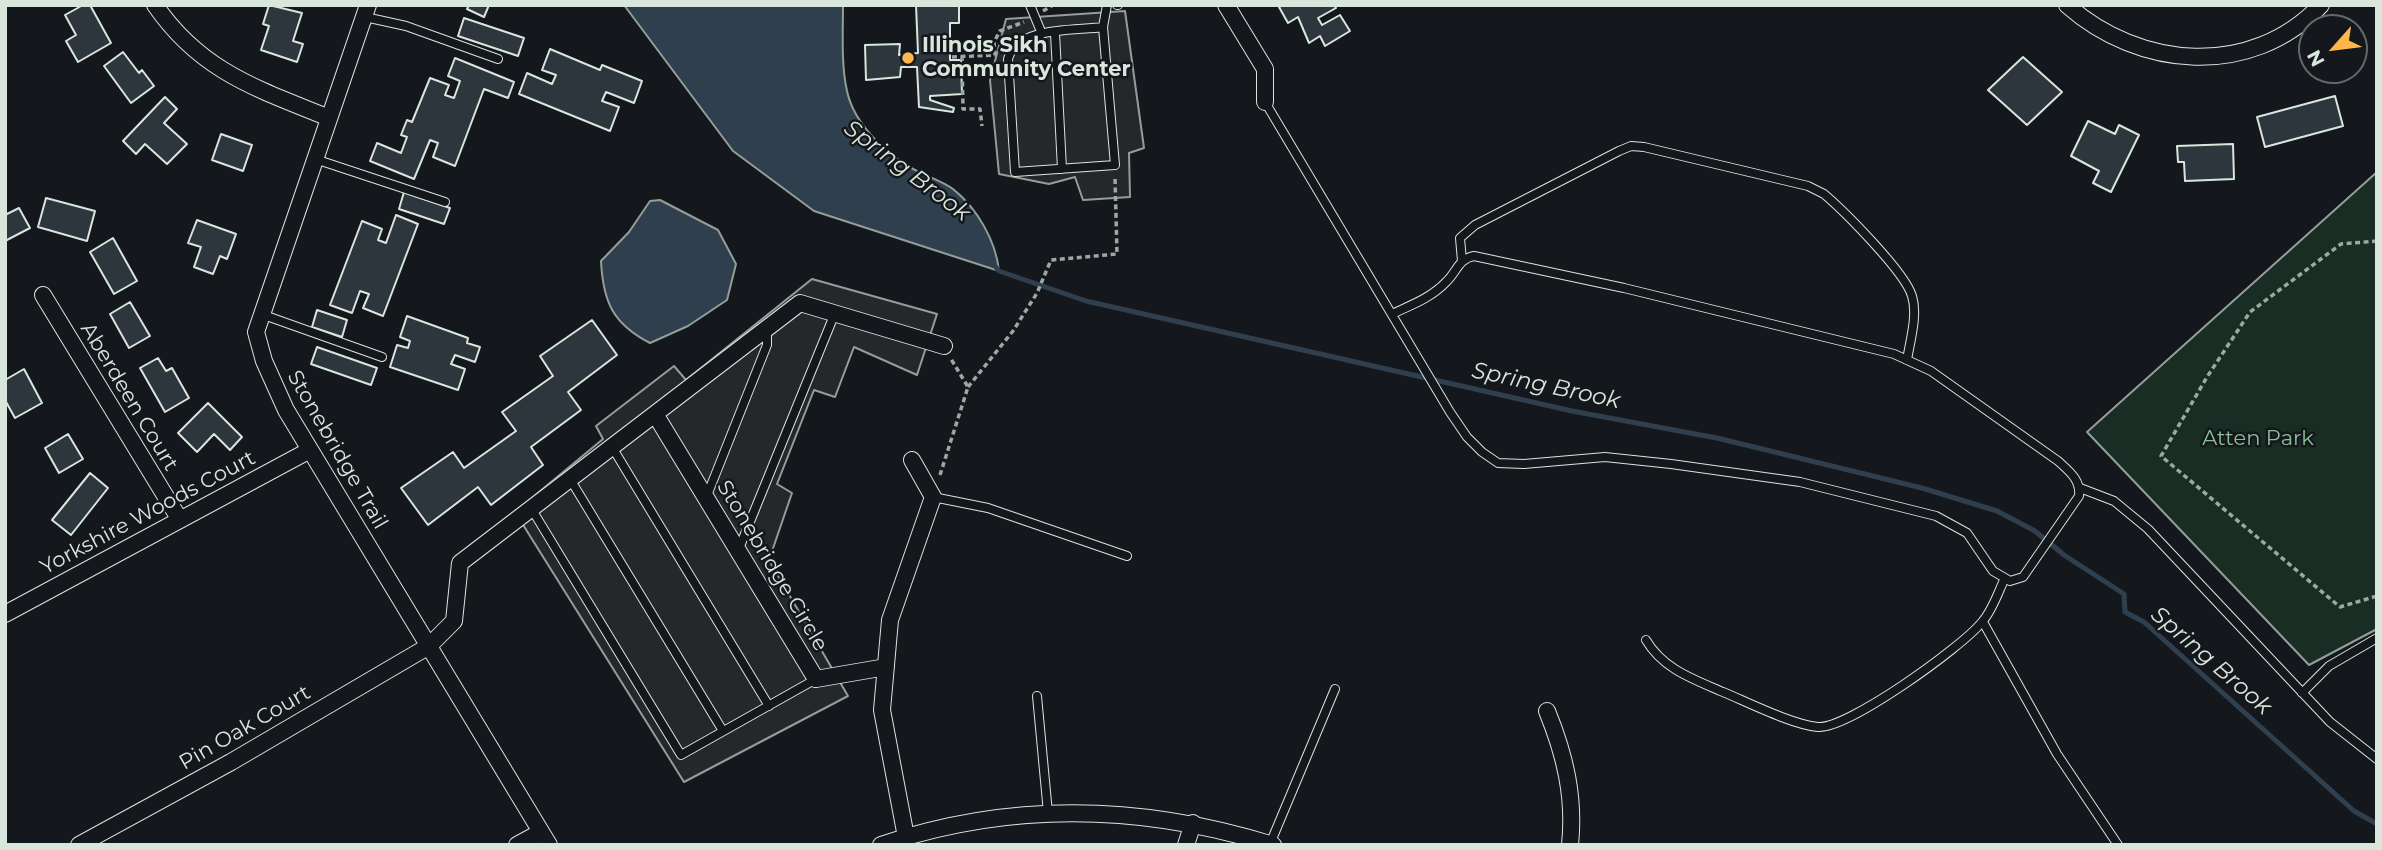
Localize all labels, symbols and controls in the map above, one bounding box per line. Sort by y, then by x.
north arrow [2298,14,2368,84]
place label: Illinois Sikh Community Center [922,33,1131,83]
text: N [2302,46,2330,70]
marker: Illinois Sikh Community Center [900,50,916,66]
water label: Spring Brook [838,115,976,227]
street label: Aberdeen Court [75,318,183,476]
water label: Spring Brook [1469,357,1623,415]
street label: Stonebridge Trail [281,366,393,534]
park label: Atten Park [2202,426,2314,452]
street label: Yorkshire Woods Court [36,446,260,580]
street label: Stonebridge Circle [711,476,833,656]
water label: Spring Brook [2145,601,2277,721]
street label: Pin Oak Court [175,680,315,776]

